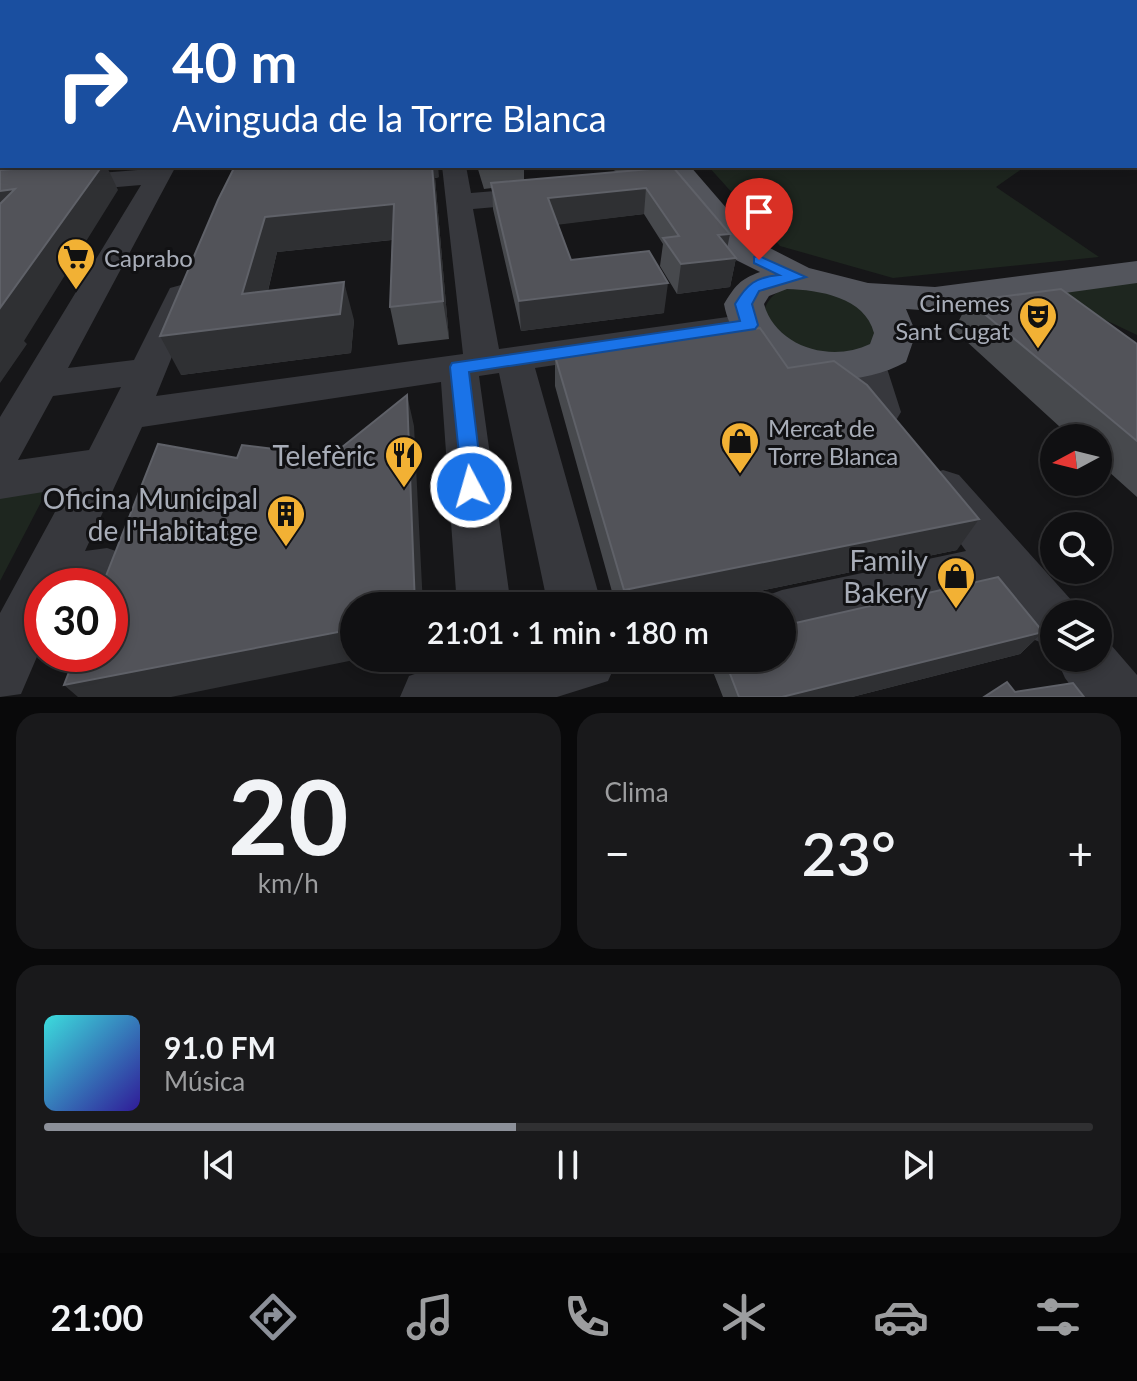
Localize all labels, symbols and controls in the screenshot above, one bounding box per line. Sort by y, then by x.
text: 40 m [172,28,297,95]
icon: right [40,32,144,136]
text: Avinguda de la Torre Blanca [172,96,607,140]
pin [725,178,793,260]
icon: arrive [737,190,781,234]
supermarket icon: Caprabo [55,236,97,291]
place label: Caprabo [104,243,193,272]
place label: Cinemes Sant Cugat [895,288,1010,345]
theatre icon: Cinemes Sant Cugat [1017,295,1059,350]
place label: Mercat de Torre Blanca [768,413,898,470]
shop icon: Mercat de Torre Blanca [719,420,761,475]
north arrow [1040,424,1112,496]
map controls [1040,424,1112,672]
restaurant icon: Telefèric [383,434,425,489]
place label: Telefèric [272,438,376,472]
position arrow [429,445,513,529]
place label: Oficina Municipal de l'Habitatge [43,481,258,547]
building icon: Oficina Municipal de l'Habitatge [265,493,307,548]
button: search [1040,512,1112,584]
place label: Family Bakery [843,543,929,609]
shop icon: Family Bakery [935,555,977,610]
speed limit sign: 30 [24,568,128,672]
button: layers [1040,600,1112,672]
text: 21:01 · 1 min · 180 m [427,614,709,650]
text: 20 [228,752,349,877]
text: Clima [605,776,669,808]
text: 23° [802,817,896,889]
text: − [605,827,630,879]
text: + [1067,827,1093,879]
text: km/h [258,867,319,899]
text: 91.0 FM [164,1029,276,1065]
text: Música [164,1065,245,1097]
icon: previous [197,1143,241,1187]
icon: pause [546,1143,590,1187]
icon: next [896,1143,940,1187]
icon: directions [245,1289,301,1345]
icon: music [402,1289,458,1345]
icon: phone [559,1289,615,1345]
icon: climate [716,1289,772,1345]
icon: car [873,1289,929,1345]
icon: filters [1030,1289,1086,1345]
text: 21:00 [51,1295,143,1339]

